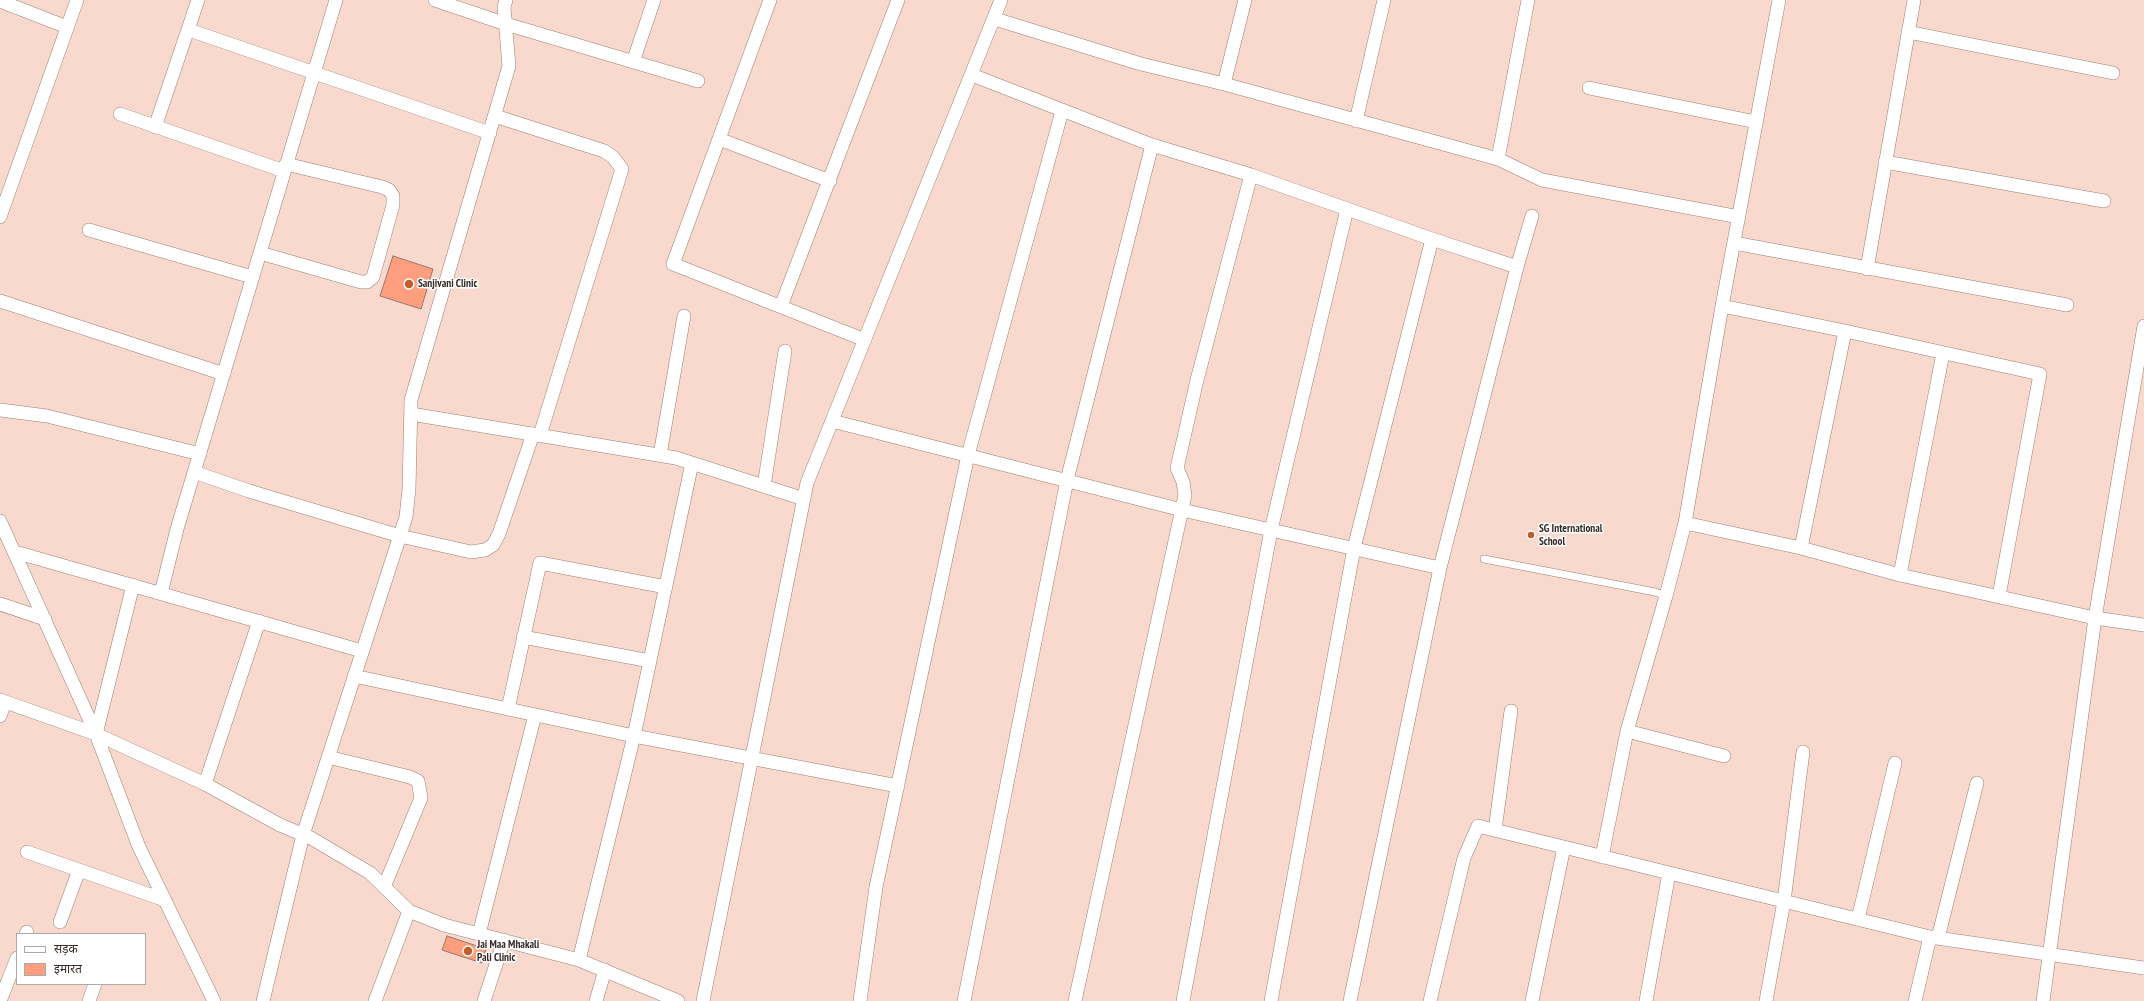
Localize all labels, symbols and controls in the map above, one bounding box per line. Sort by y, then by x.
place label: Sanjivani Clinic [418,277,477,291]
marker: Sanjivani Clinic [403,278,415,290]
place label: SG International School [1539,522,1603,548]
marker: SG International School [1526,530,1536,540]
legend [16,933,146,985]
place label: Jai Maa Mhakali Pali Clinic [477,938,539,964]
text: सड़क [54,941,78,956]
marker: Jai Maa Mhakali Pali Clinic [462,945,474,957]
text: इमारत [54,961,82,976]

